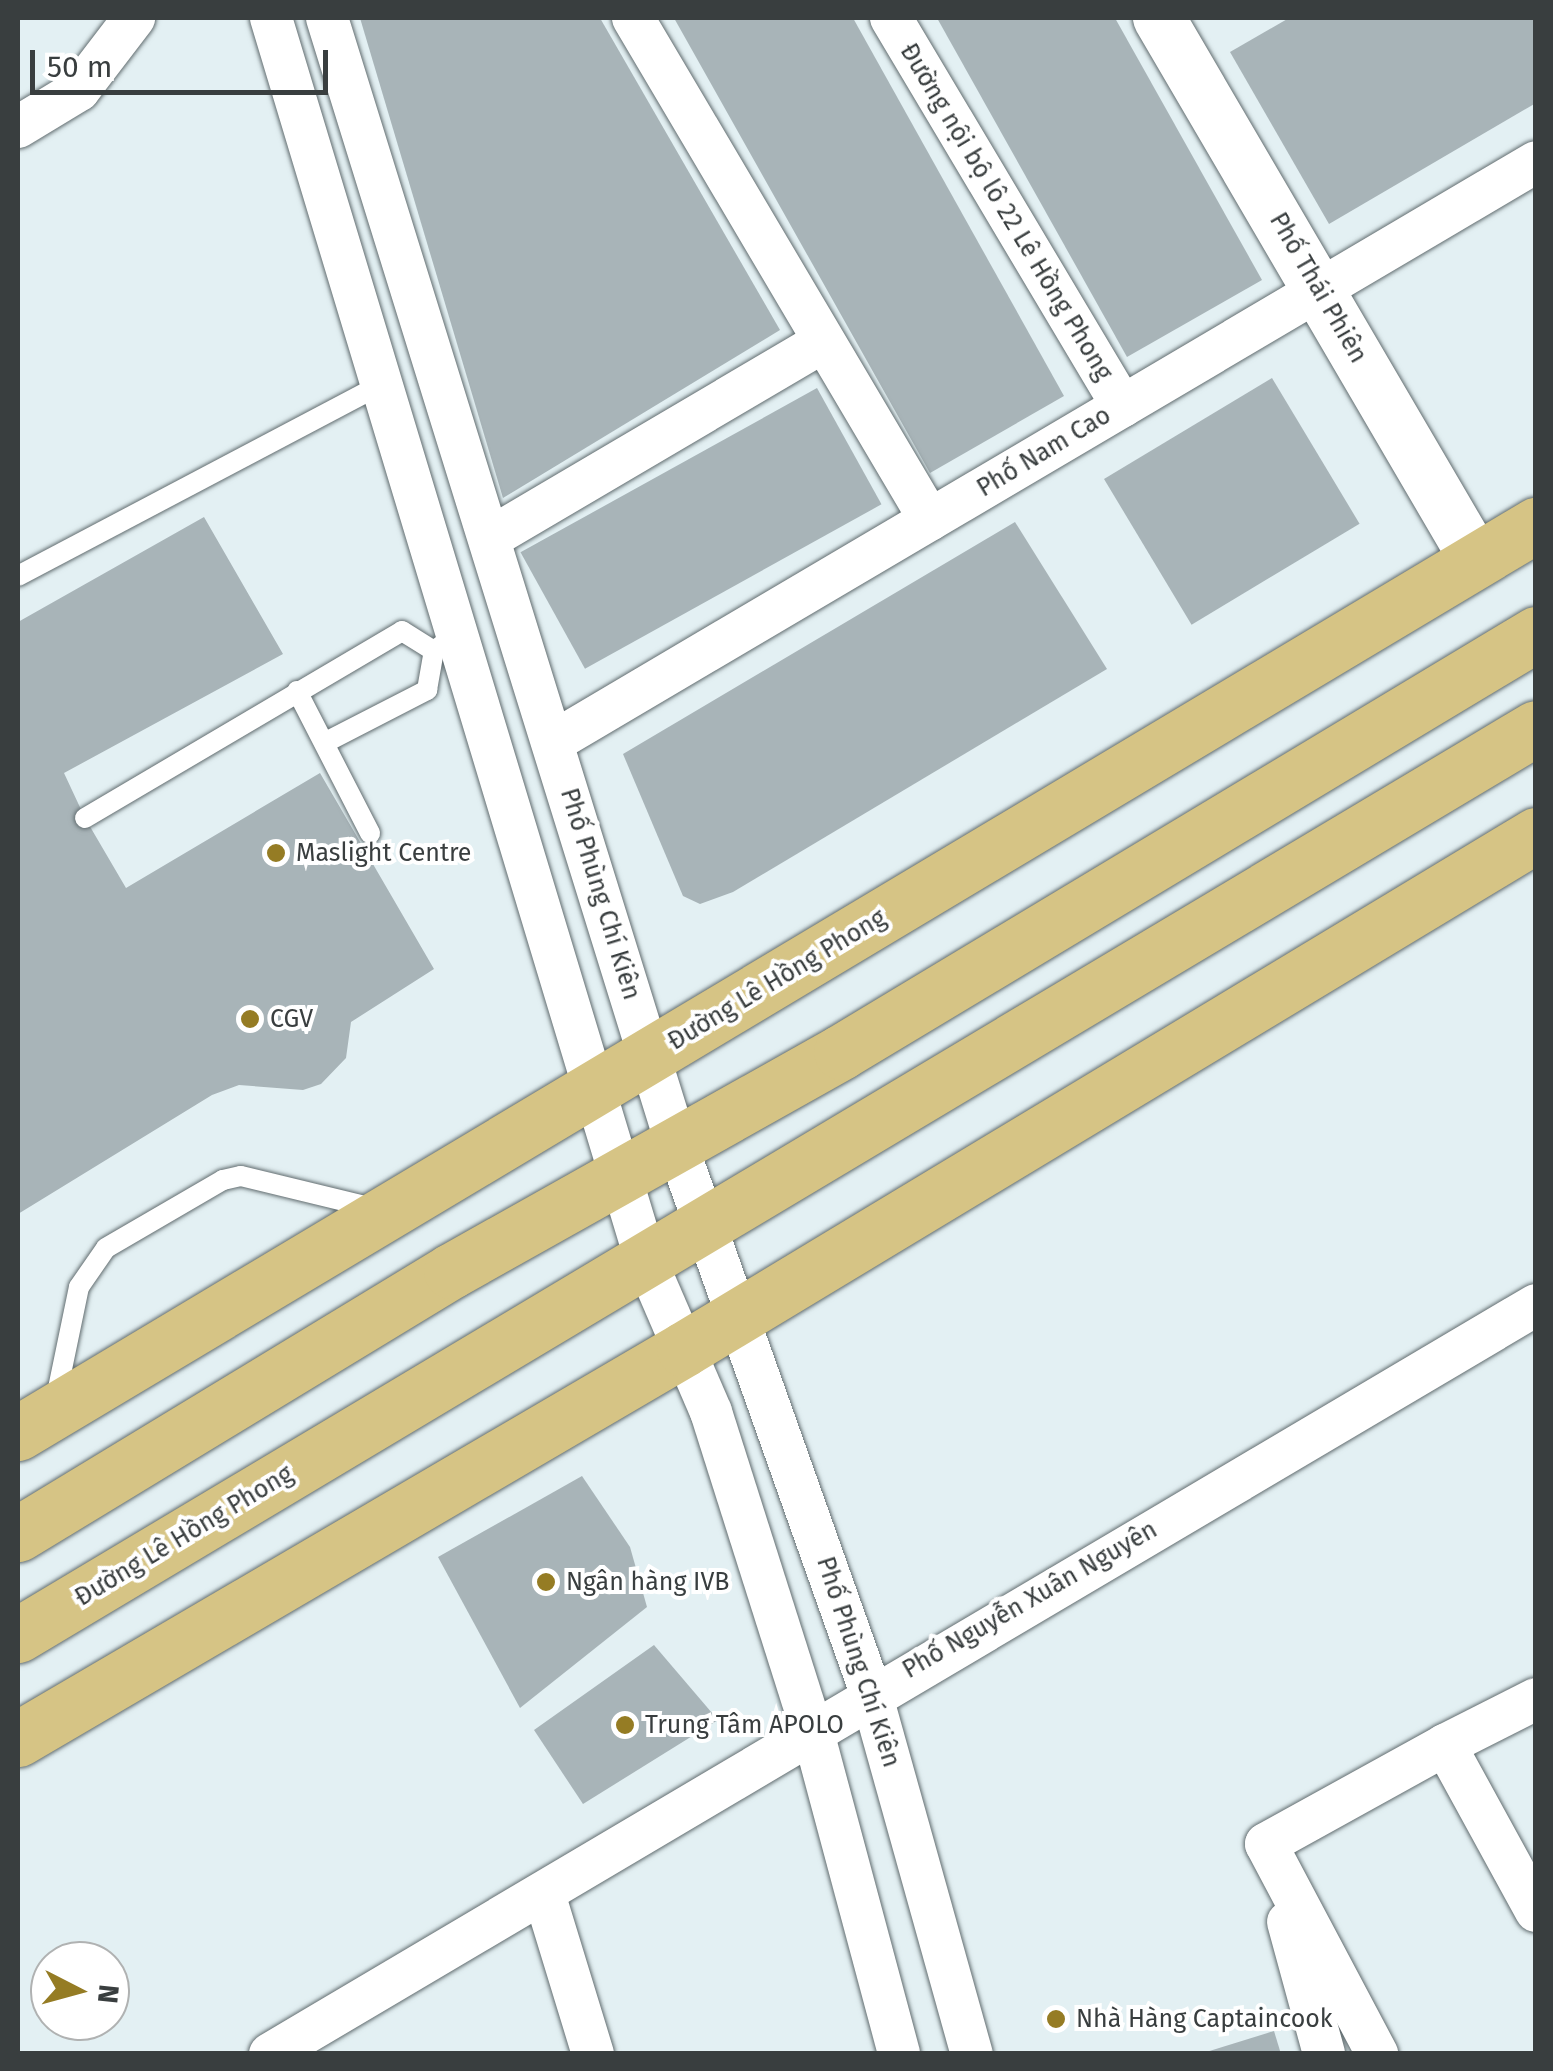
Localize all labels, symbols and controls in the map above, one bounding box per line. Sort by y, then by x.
scale bar [35,30,332,92]
street label: Đường nội bộ lô 22 Lê Hồng Phong [893,38,1119,386]
text: 50 m [47,49,112,85]
street label: Phố Thái Phiên [1263,207,1373,369]
street label: Phố Nam Cao [972,400,1116,504]
street label: Phố Phùng Chí Kiên [554,785,646,1003]
place label: Maslight Centre [296,838,471,868]
marker: Maslight Centre [265,842,287,864]
street label: Đường Lê Hồng Phong [663,903,891,1057]
place label: CGV [270,1004,313,1034]
marker: CGV [239,1008,261,1030]
street label: Đường Lê Hồng Phong [70,1459,298,1613]
street label: Phố Nguyễn Xuân Nguyên [897,1515,1163,1685]
street label: Phố Phùng Chí Kiên [810,1553,906,1771]
place label: Ngân hàng IVB [566,1567,729,1597]
marker: Ngân hàng IVB [535,1571,557,1593]
place label: Trung Tâm APOLO [645,1710,844,1740]
marker: Trung Tâm APOLO [614,1714,636,1736]
north arrow [30,1941,130,2041]
text: N [91,1983,126,2005]
place label: Nhà Hàng Captaincook [1076,2004,1333,2034]
marker: Nhà Hàng Captaincook [1045,2008,1067,2030]

